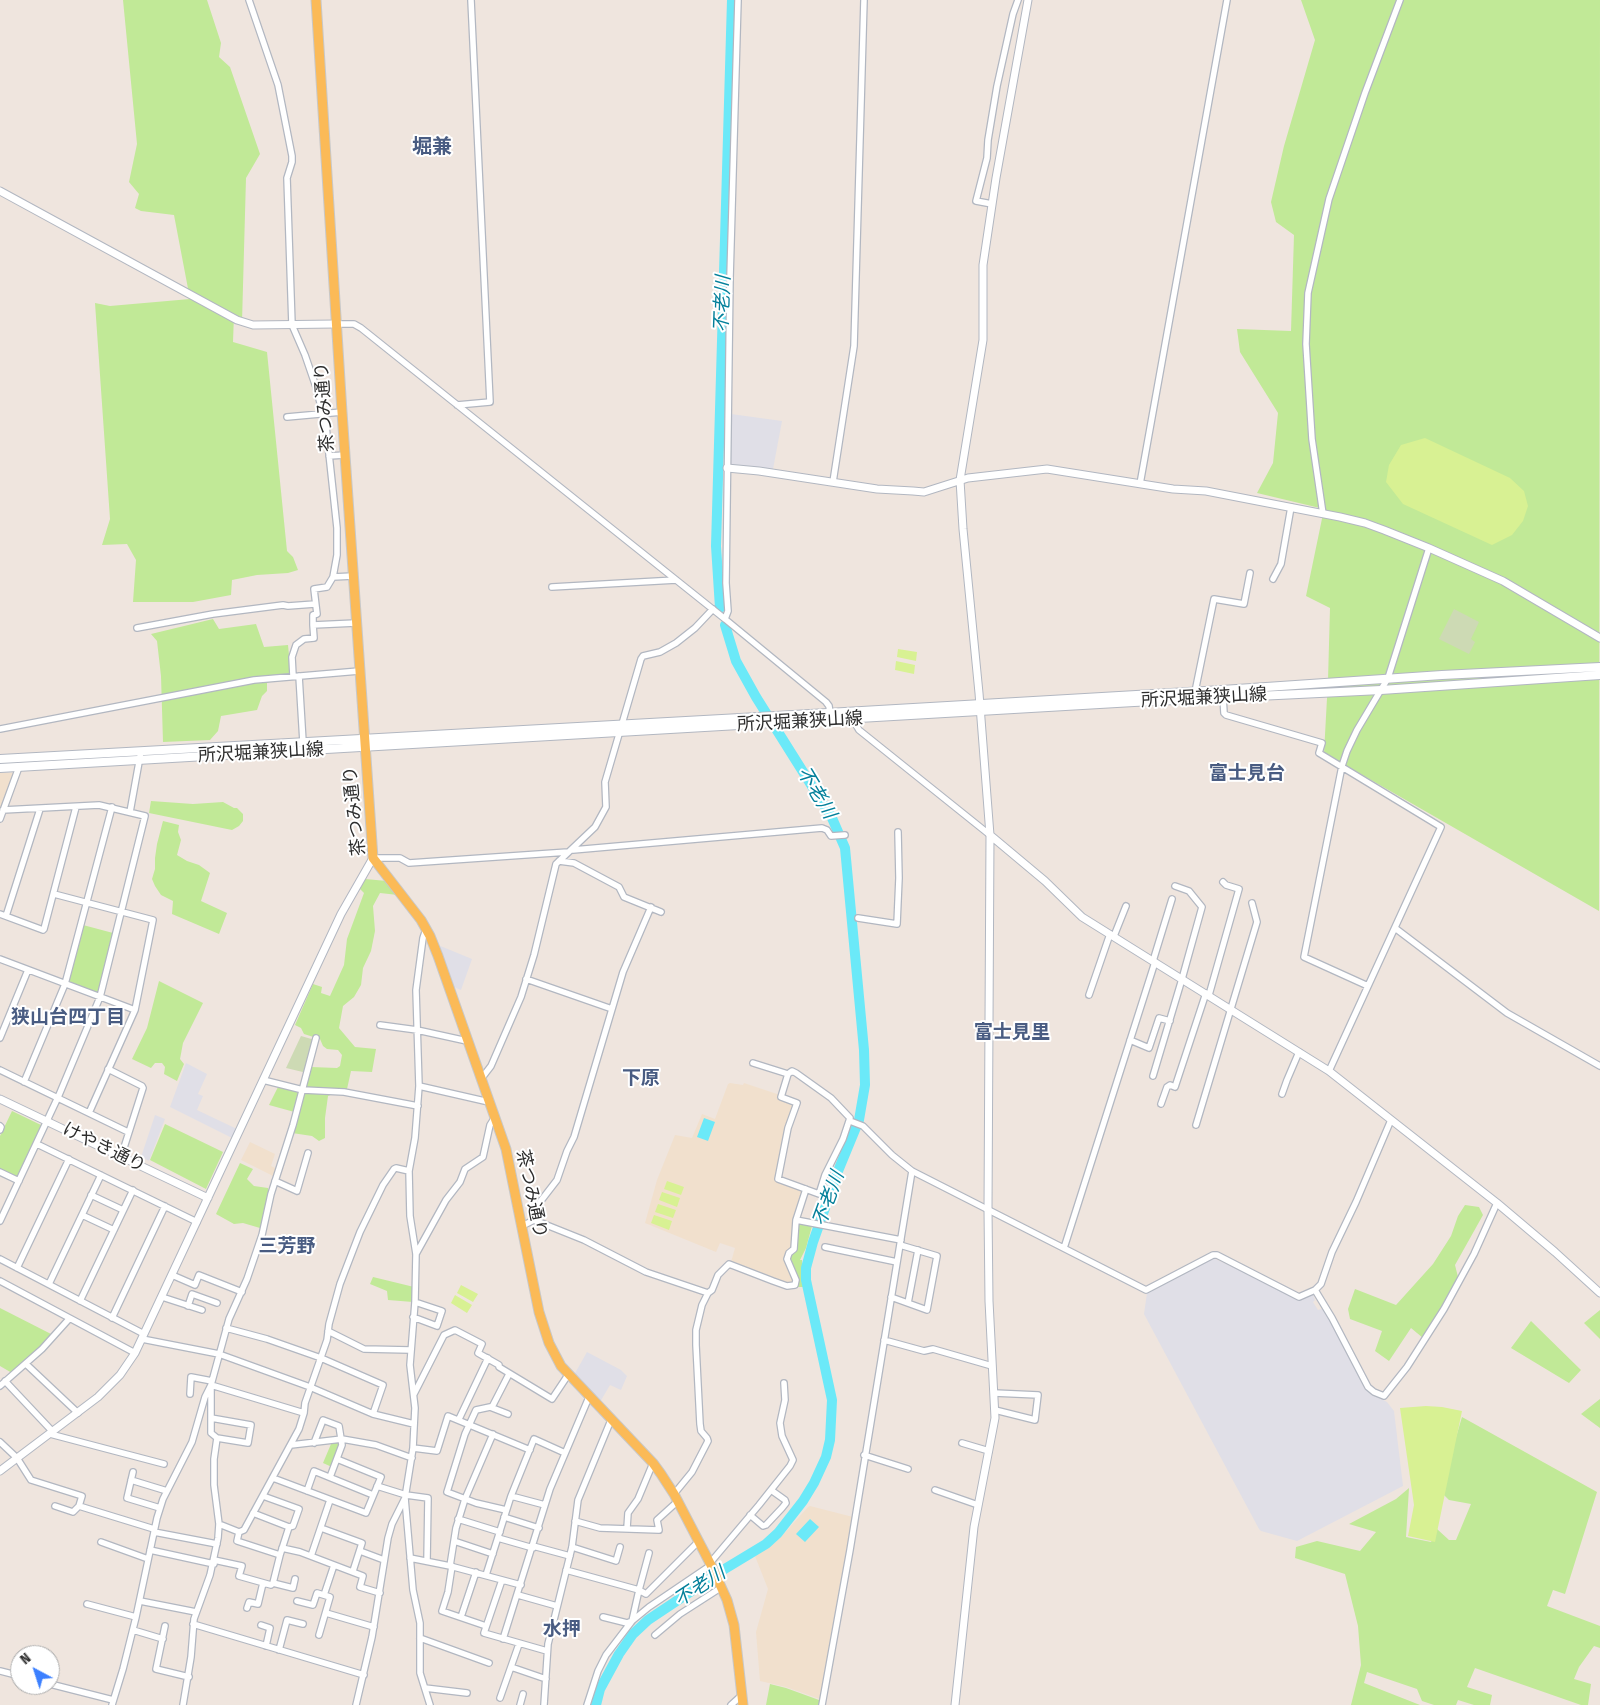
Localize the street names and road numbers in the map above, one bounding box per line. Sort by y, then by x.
street label: 茶つみ通り [311,361,339,453]
street label: 所沢堀兼狭山線 [1141,684,1267,712]
street label: 所沢堀兼狭山線 [737,708,863,736]
street label: 所沢堀兼狭山線 [198,739,324,767]
street label: 茶つみ通り [340,765,370,857]
street label: けやき通り [59,1119,149,1177]
street label: 茶つみ通り [511,1148,551,1240]

